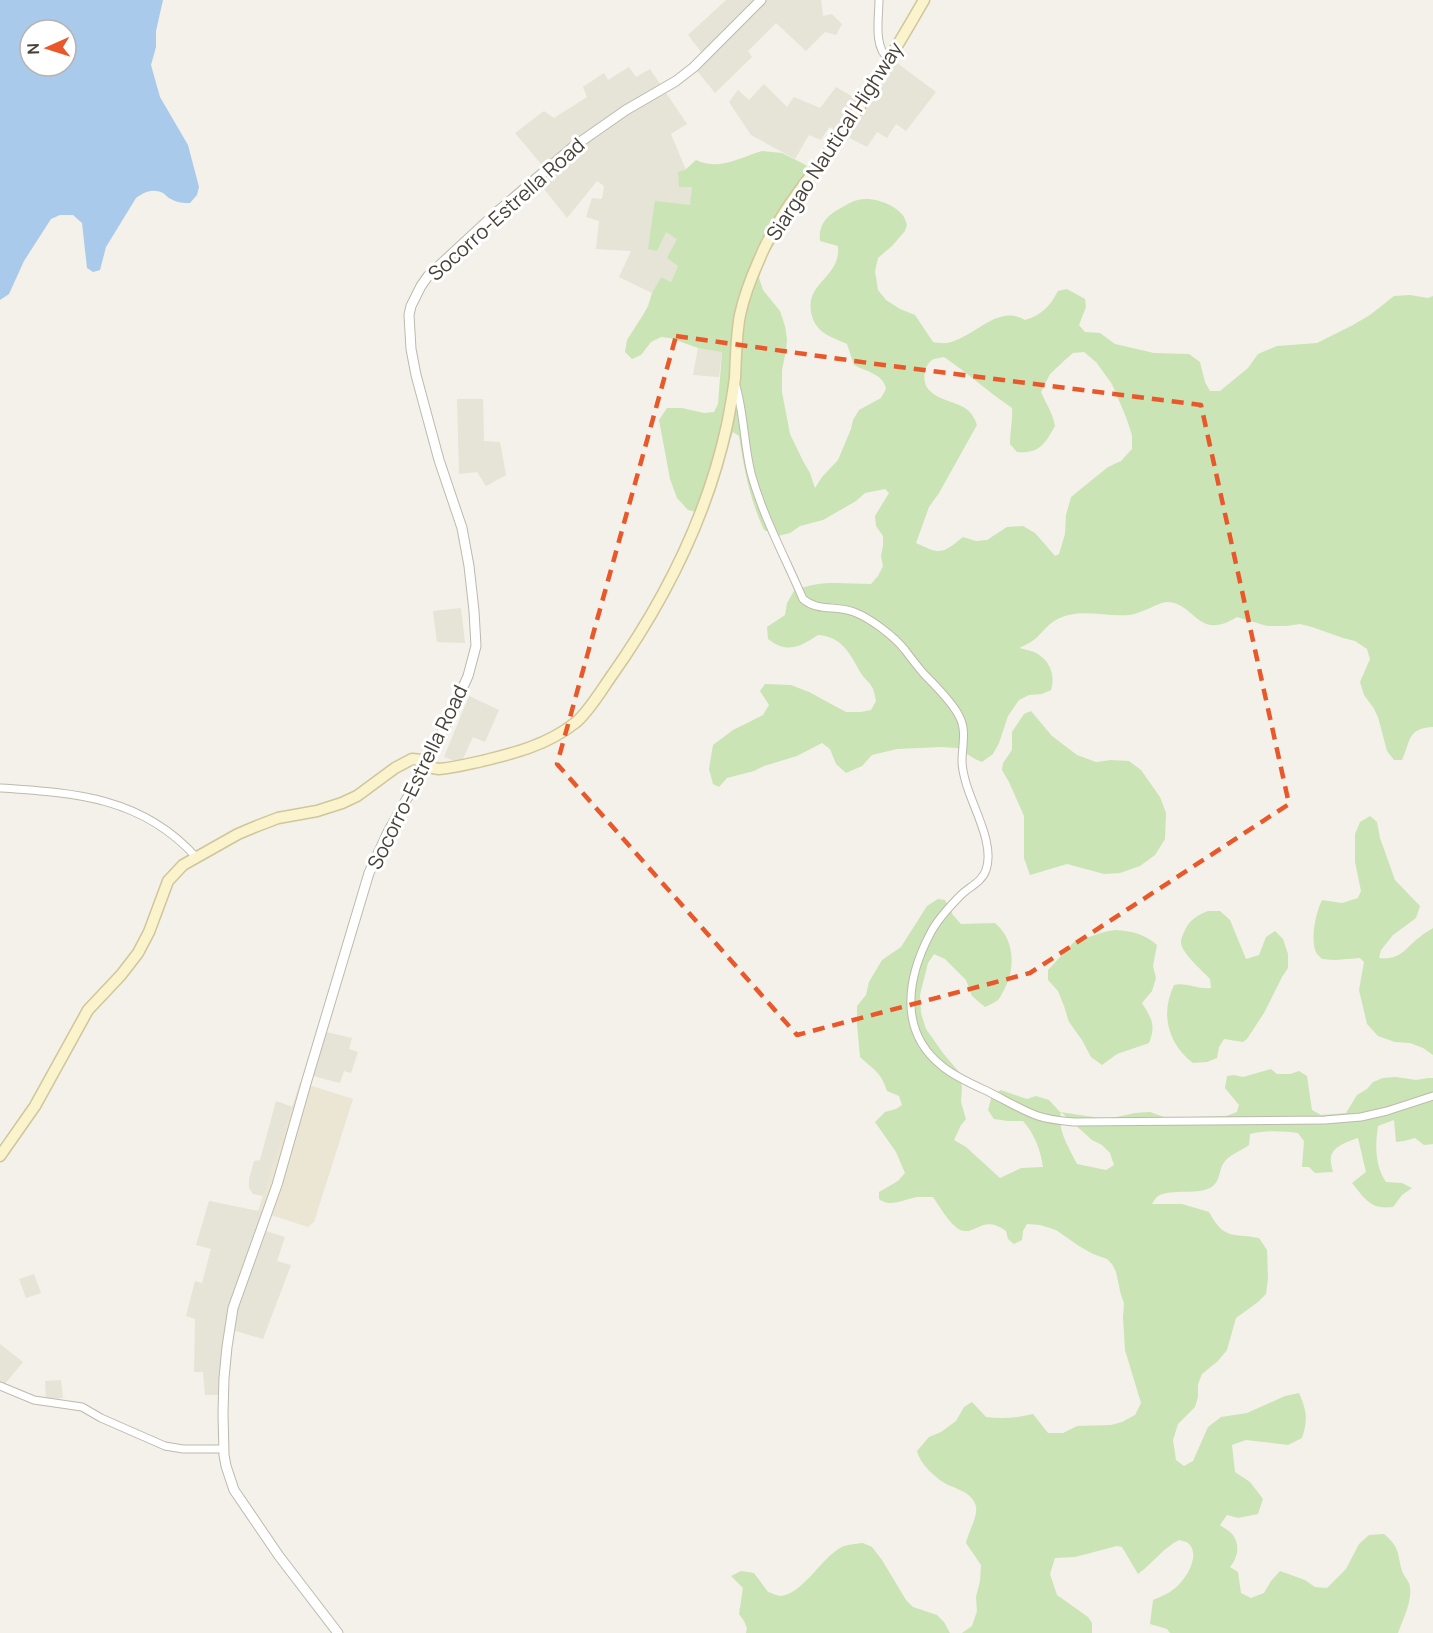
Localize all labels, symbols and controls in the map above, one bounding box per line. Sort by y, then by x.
north arrow [18,18,78,78]
street label: Siargao Nautical Highway [760,36,909,246]
text: N [22,42,44,55]
street label: Socorro-Estrella Road [422,131,590,287]
street label: Socorro-Estrella Road [361,680,473,874]

